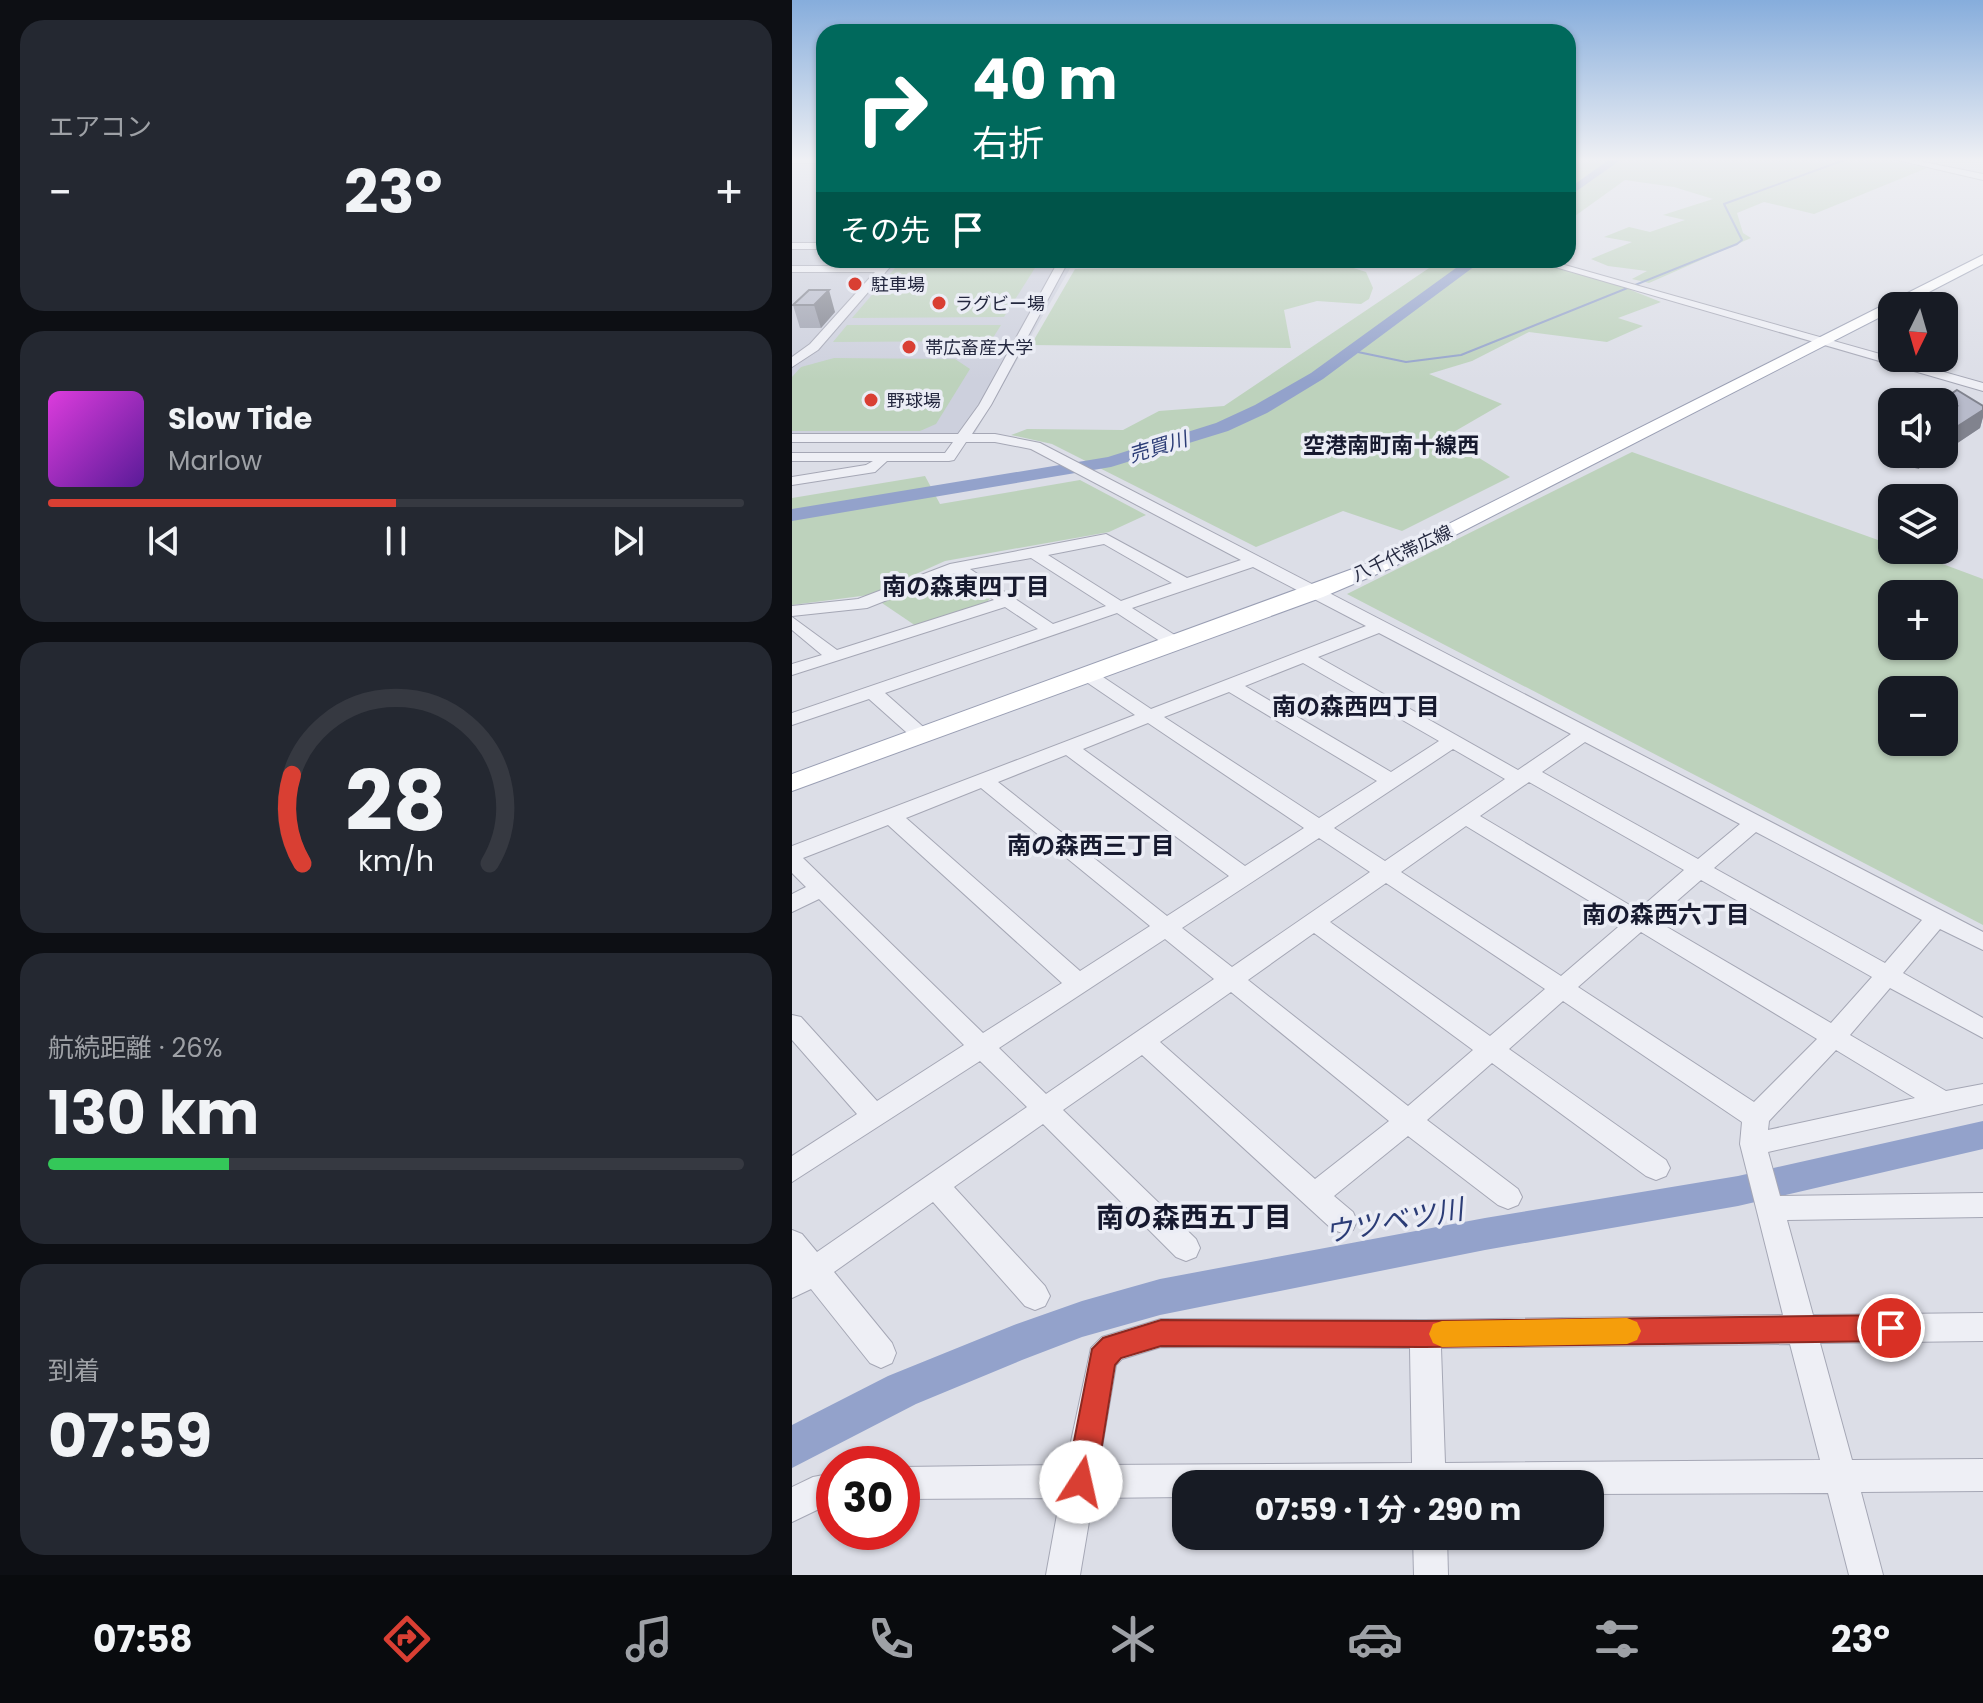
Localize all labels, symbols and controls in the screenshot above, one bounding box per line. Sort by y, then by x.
text: 40 m [972,40,1118,119]
icon: right [840,56,944,160]
text: エアコン [48,109,152,145]
text: 右折 [972,118,1044,169]
text: 23° [344,150,442,234]
text: − [48,162,72,223]
text: + [714,162,744,223]
icon: arrive [946,208,990,252]
text: その先 [840,209,930,252]
place label: 駐車場 [871,272,925,297]
marker: 駐車場 [846,275,864,293]
place label: ラグビー場 [955,291,1045,316]
north arrow [1878,292,1958,372]
map controls [1878,292,1958,756]
marker: ラグビー場 [930,294,948,312]
place label: 帯広畜産大学 [925,335,1033,360]
marker: 帯広畜産大学 [900,338,918,356]
place label: 野球場 [887,388,941,413]
button: sound [1878,388,1958,468]
marker: 野球場 [862,391,880,409]
text: Slow Tide [168,397,312,440]
water label: 売買川 [1125,424,1193,469]
district label: 空港南町南十線西 [1303,430,1479,461]
text: Marlow [168,443,262,479]
button: layers [1878,484,1958,564]
icon: previous [142,519,186,563]
icon: pause [374,519,418,563]
icon: next [606,519,650,563]
street label: 八千代帯広線 [1348,519,1456,587]
district label: 南の森東四丁目 [882,570,1050,603]
button: + [1878,580,1958,660]
button: − [1878,676,1958,756]
district label: 南の森西四丁目 [1272,690,1440,723]
text: 28 [345,742,447,858]
district label: 南の森西三丁目 [1007,829,1175,862]
text: km/h [358,841,434,881]
district label: 南の森西六丁目 [1582,898,1750,931]
text: 航続距離 · 26% [48,1030,223,1066]
text: 130 km [48,1071,259,1155]
water label: ウツベツ川 [1322,1189,1469,1252]
district label: 南の森西五丁目 [1096,1198,1292,1237]
pin [1857,1294,1925,1362]
icon: arrive [1869,1306,1913,1350]
text: 到着 [48,1353,100,1389]
text: 07:59 [48,1394,212,1478]
position arrow [1039,1440,1123,1524]
speed limit sign: 30 [816,1446,920,1550]
text: 07:59 · 1 分 · 290 m [1255,1488,1521,1531]
icon: directions [379,1611,435,1667]
icon: music [621,1611,677,1667]
icon: phone [863,1611,919,1667]
icon: climate [1105,1611,1161,1667]
icon: car [1347,1611,1403,1667]
icon: filters [1589,1611,1645,1667]
text: 07:58 [93,1614,193,1665]
text: 23° [1831,1614,1890,1665]

